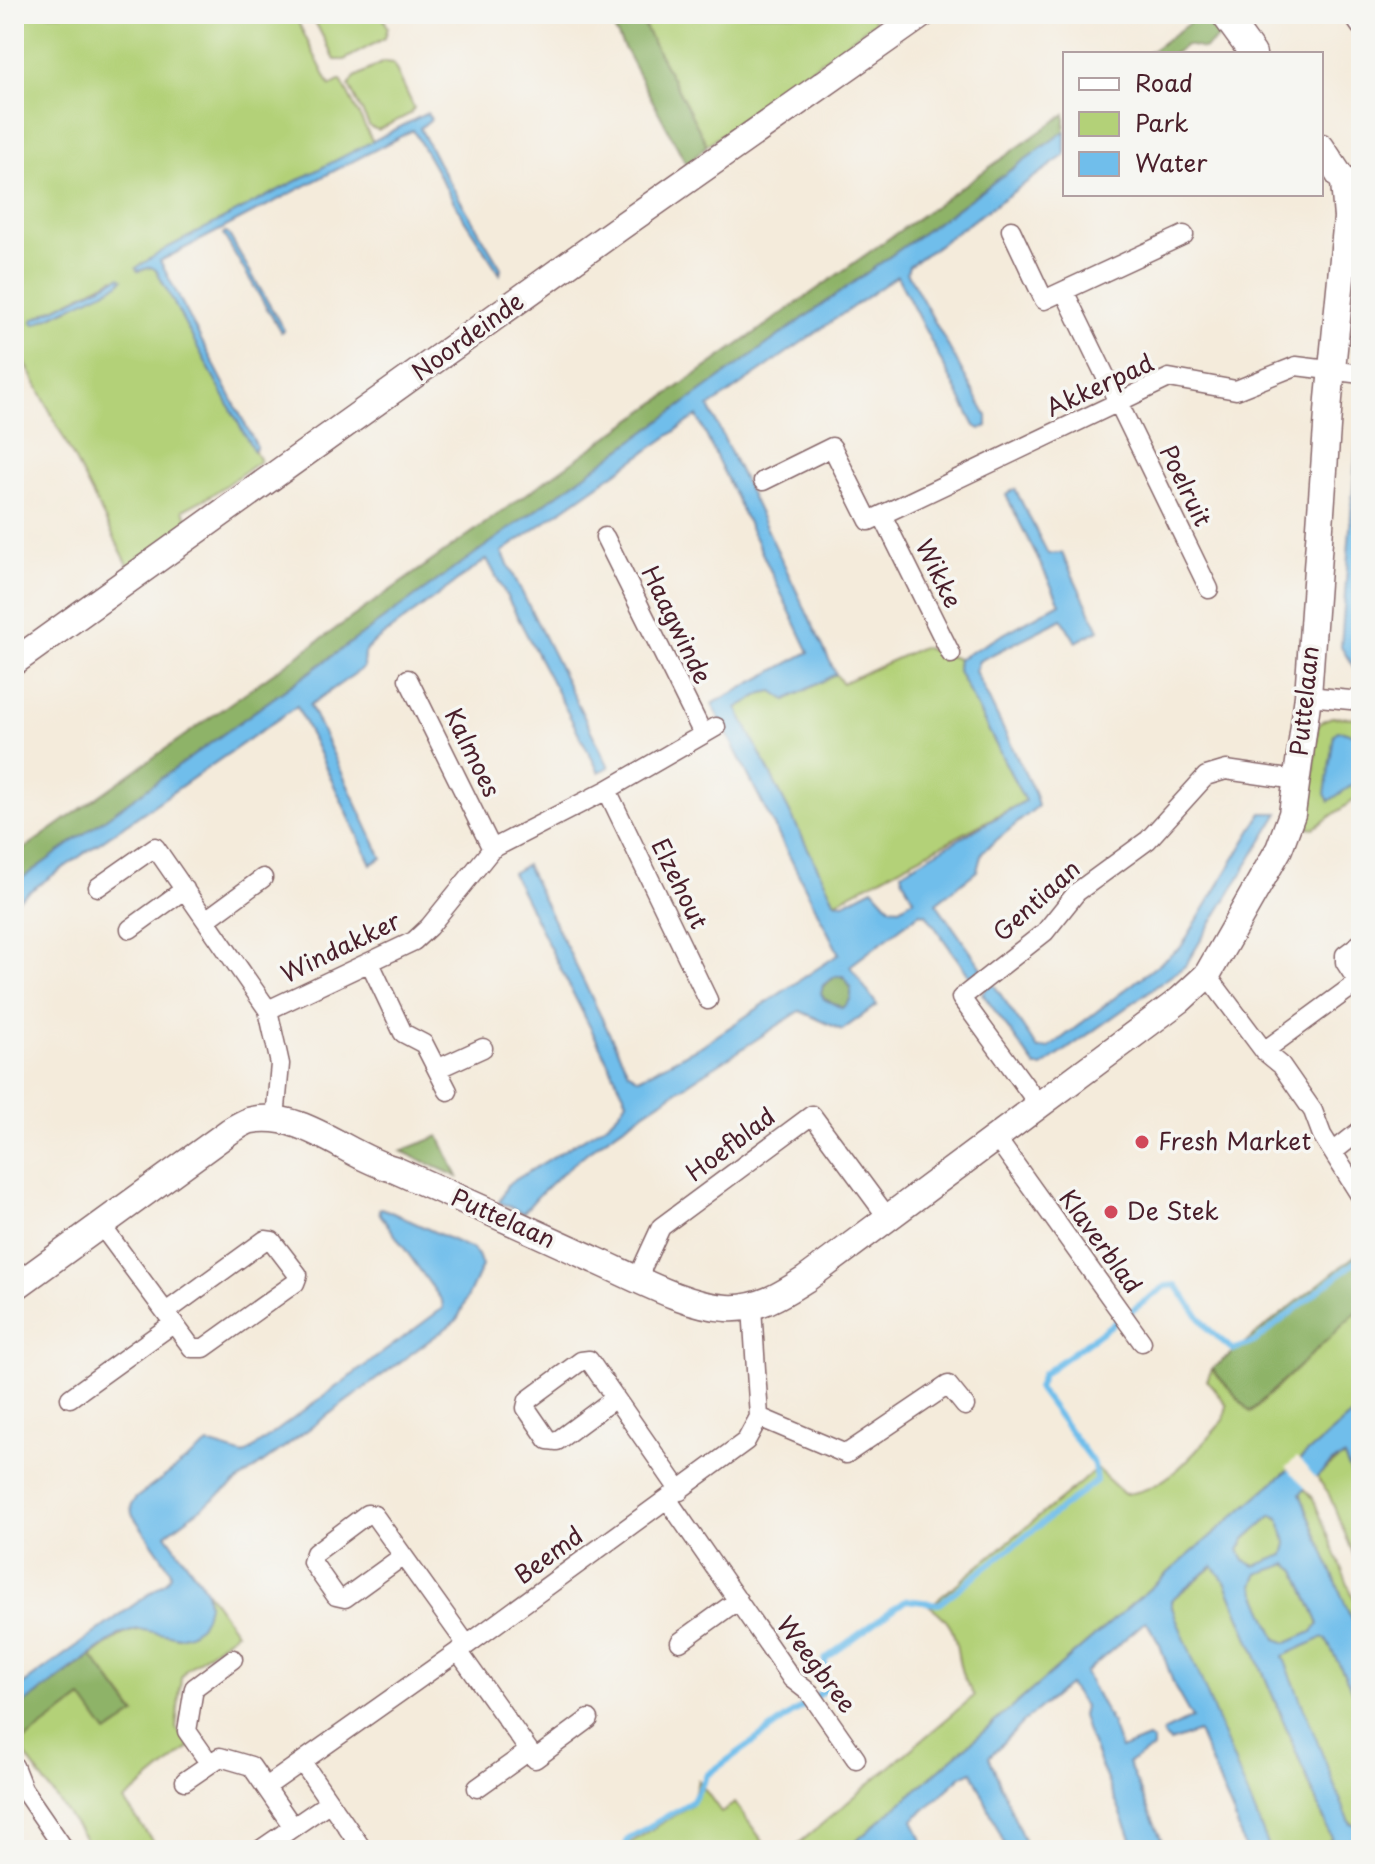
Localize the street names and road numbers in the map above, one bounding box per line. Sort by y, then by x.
street label: Noordeinde [403,282,530,388]
street label: Akkerpad [1039,343,1159,425]
street label: Poelruit [1152,438,1222,532]
street label: Wikke [908,533,972,614]
street label: Haagwinde [634,559,722,689]
street label: Puttelaan [1279,644,1327,758]
street label: Kalmoes [437,702,511,803]
street label: Elzehout [643,832,718,935]
street label: Gentiaan [984,850,1087,949]
street label: Windakker [274,901,407,991]
street label: Hoefblad [677,1098,782,1189]
street label: Puttelaan [446,1178,562,1256]
street label: Klaverblad [1051,1181,1152,1300]
street label: Beemd [506,1517,590,1592]
street label: Weegbree [769,1608,866,1720]

